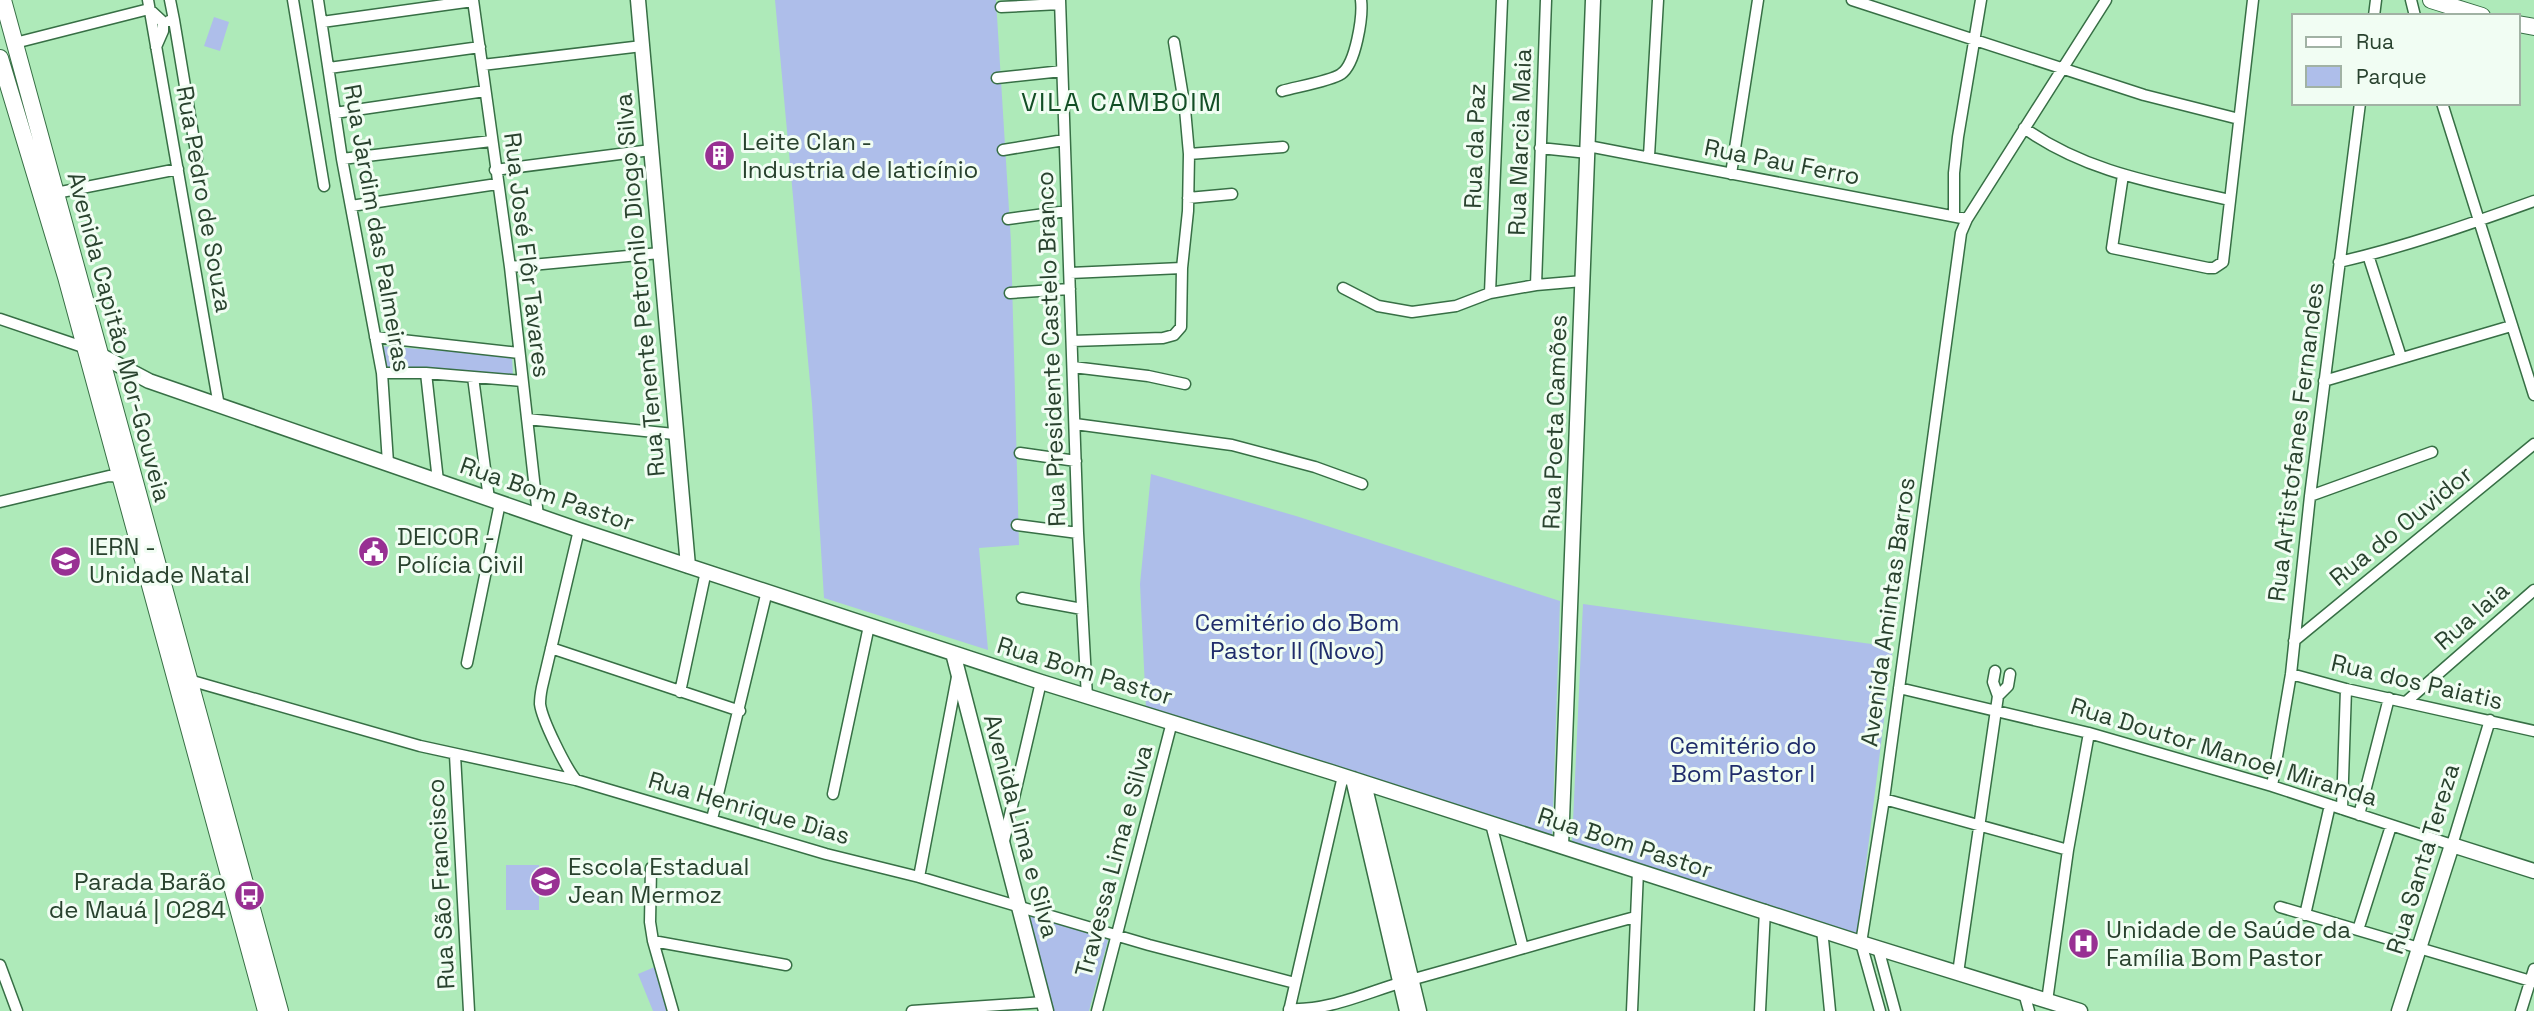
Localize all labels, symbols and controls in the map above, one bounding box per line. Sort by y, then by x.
legend [2292,14,2520,105]
text: Rua [2356,28,2394,55]
street label: Rua Marcia Maia [1501,48,1538,236]
text: Parque [2356,63,2427,90]
street label: Rua Jardim das Palmeiras [337,82,418,374]
street label: Rua Pedro de Souza [169,83,240,315]
street label: Rua da Paz [1457,83,1492,209]
district label: VILA CAMBOIM [1021,85,1223,119]
street label: Rua Tenente Petronilo Diogo Silva [607,92,672,478]
place label: Leite Clan - Industria de laticínio [742,126,978,185]
street label: Rua José Flôr Tavares [497,131,558,379]
street label: Rua Pau Ferro [1702,131,1863,192]
building icon: Leite Clan - Industria de laticínio [702,139,736,173]
street label: Avenida Capitão Mor-Gouveia [60,169,179,505]
street label: Rua Presidente Castelo Branco [1029,171,1072,527]
street label: Rua Artistofanes Fernandes [2261,281,2330,603]
street label: Rua Poeta Camões [1535,314,1574,530]
street label: Rua Bom Pastor [456,449,638,538]
street label: Rua do Ouvidor [2323,458,2479,593]
street label: Avenida Amintas Barros [1853,475,1922,748]
place label: DEICOR - Polícia Civil [397,521,524,580]
place label: IERN - Unidade Natal [89,531,250,590]
public building icon: DEICOR - Polícia Civil [357,534,391,568]
school or university icon: IERN - Unidade Natal [49,544,83,578]
street label: Rua Iaia [2428,575,2516,657]
park label: Cemitério do Bom Pastor II (Novo) [1195,607,1399,666]
street label: Rua Bom Pastor [994,629,1177,712]
street label: Rua dos Paiatis [2328,647,2506,716]
street label: Rua Doutor Manoel Miranda [2067,690,2382,813]
street label: Avenida Lima e Silva [977,711,1066,941]
park label: Cemitério do Bom Pastor I [1669,730,1817,789]
street label: Travessa Lima e Silva [1068,741,1159,980]
street label: Rua Santa Tereza [2379,760,2466,958]
street label: Rua Henrique Dias [645,764,853,851]
street label: Rua São Francisco [419,778,462,990]
street label: Rua Bom Pastor [1534,800,1717,885]
place label: Escola Estadual Jean Mermoz [568,851,749,910]
school or university icon: Escola Estadual Jean Mermoz [528,864,562,898]
place label: Parada Barão de Mauá | O284 [49,866,226,925]
bus stop icon: Parada Barão de Mauá | O284 [232,879,266,913]
place label: Unidade de Saúde da Família Bom Pastor [2106,914,2351,973]
hospital icon: Unidade de Saúde da Família Bom Pastor [2066,927,2100,961]

